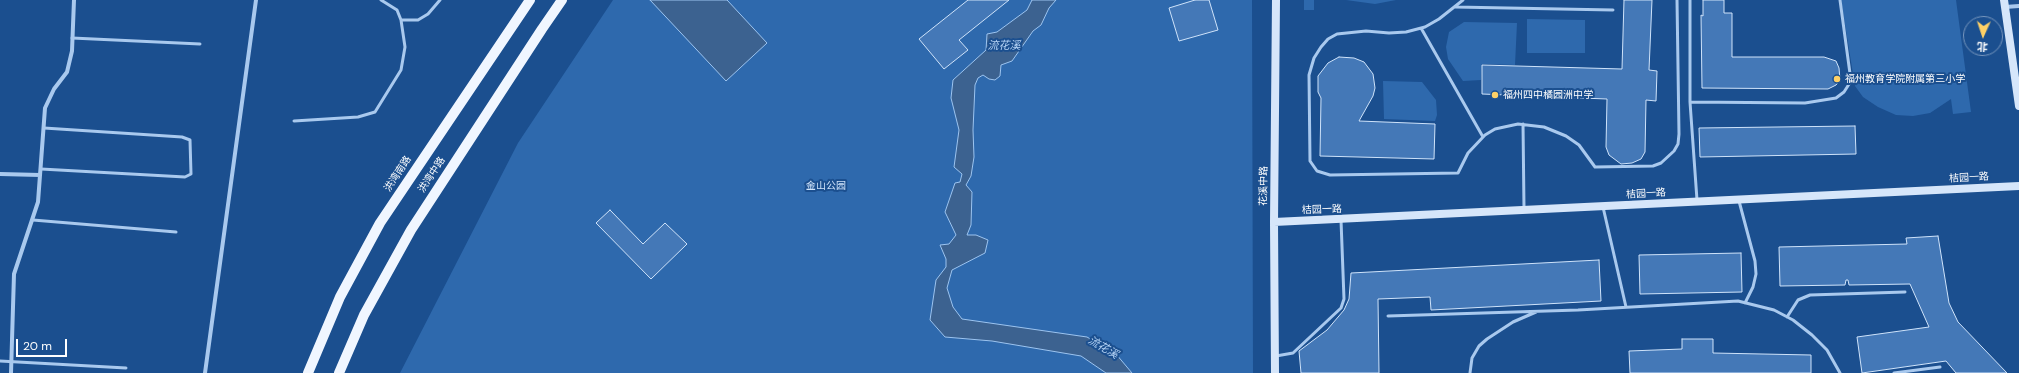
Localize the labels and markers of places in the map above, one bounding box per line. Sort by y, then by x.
place label: 福州教育学院附属第三小学 [1845,73,1965,85]
marker: 福州教育学院附属第三小学 [1832,74,1842,84]
place label: 福州四中橘园洲中学 [1503,89,1593,101]
marker: 福州四中橘园洲中学 [1490,90,1500,100]

